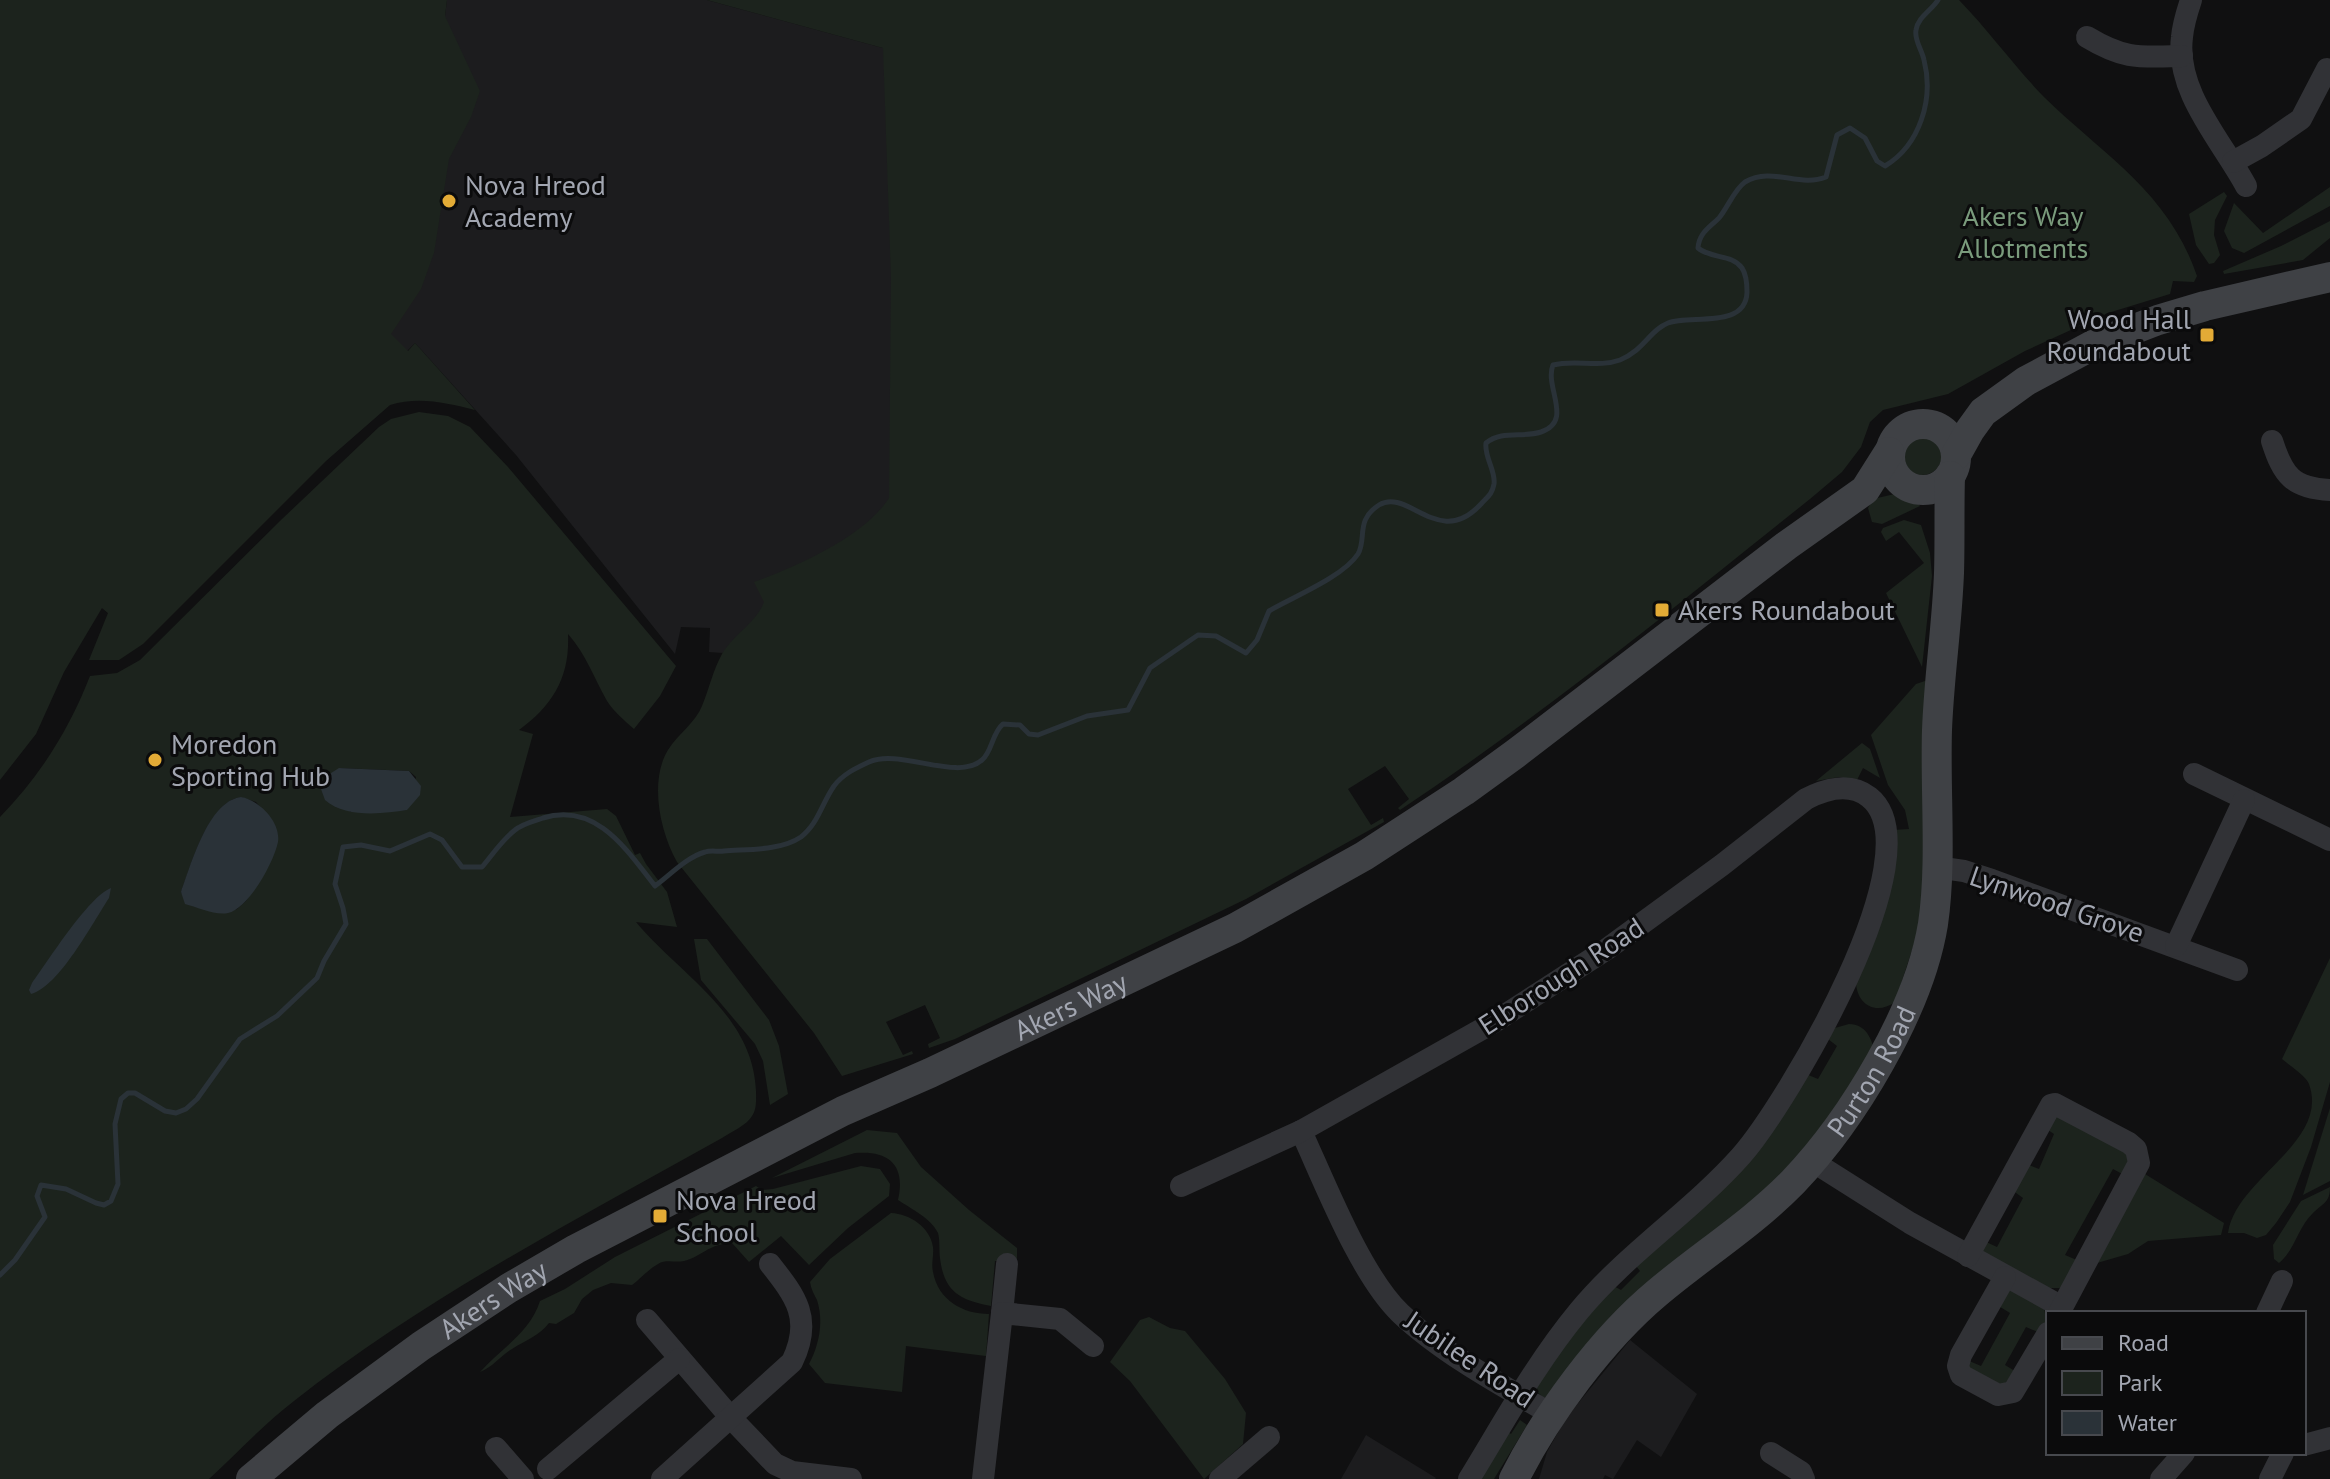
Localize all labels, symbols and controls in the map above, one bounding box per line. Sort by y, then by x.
place label: Nova Hreod Academy [465,166,606,235]
marker: Nova Hreod Academy [440,192,458,210]
park label: Akers Way Allotments [1958,197,2088,266]
place label: Wood Hall Roundabout [2047,300,2191,369]
marker: Wood Hall Roundabout [2198,326,2216,344]
place label: Akers Roundabout [1678,591,1895,628]
marker: Akers Roundabout [1653,601,1671,619]
place label: Moredon Sporting Hub [171,725,330,794]
marker: Moredon Sporting Hub [146,751,164,769]
street label: Lynwood Grove [1965,856,2149,951]
street label: Elborough Road [1471,908,1650,1043]
street label: Akers Way [1008,963,1133,1048]
street label: Purton Road [1818,1000,1924,1144]
place label: Nova Hreod School [676,1181,817,1250]
marker: Nova Hreod School [651,1207,669,1225]
street label: Akers Way [432,1251,554,1347]
street label: Jubilee Road [1397,1301,1542,1416]
legend [2046,1311,2306,1455]
text: Road [2118,1327,2169,1358]
text: Park [2118,1367,2163,1398]
text: Water [2118,1407,2177,1438]

